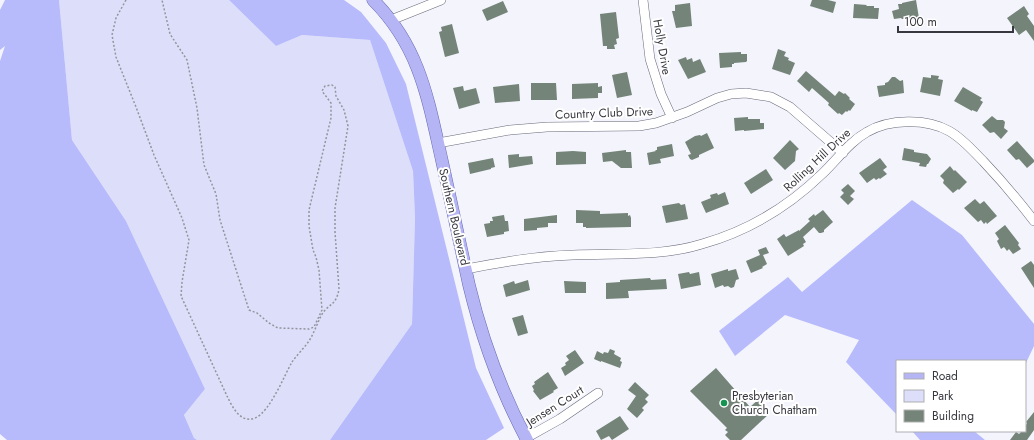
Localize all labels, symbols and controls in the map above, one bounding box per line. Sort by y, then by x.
scale bar [898,8,1013,34]
text: 100 m [904,13,937,31]
street label: Holly Drive [648,18,676,76]
street label: Country Club Drive [555,102,653,124]
street label: Rolling Hill Drive [779,124,855,196]
street label: Southern Boulevard [434,167,474,267]
legend [896,360,1026,432]
text: Road [932,367,958,385]
street label: Jensen Court [521,381,587,432]
place label: Presbyterian Church Chatham [732,387,817,419]
text: Park [932,387,954,405]
marker: Presbyterian Church Chatham [719,398,729,408]
text: Building [932,407,974,425]

